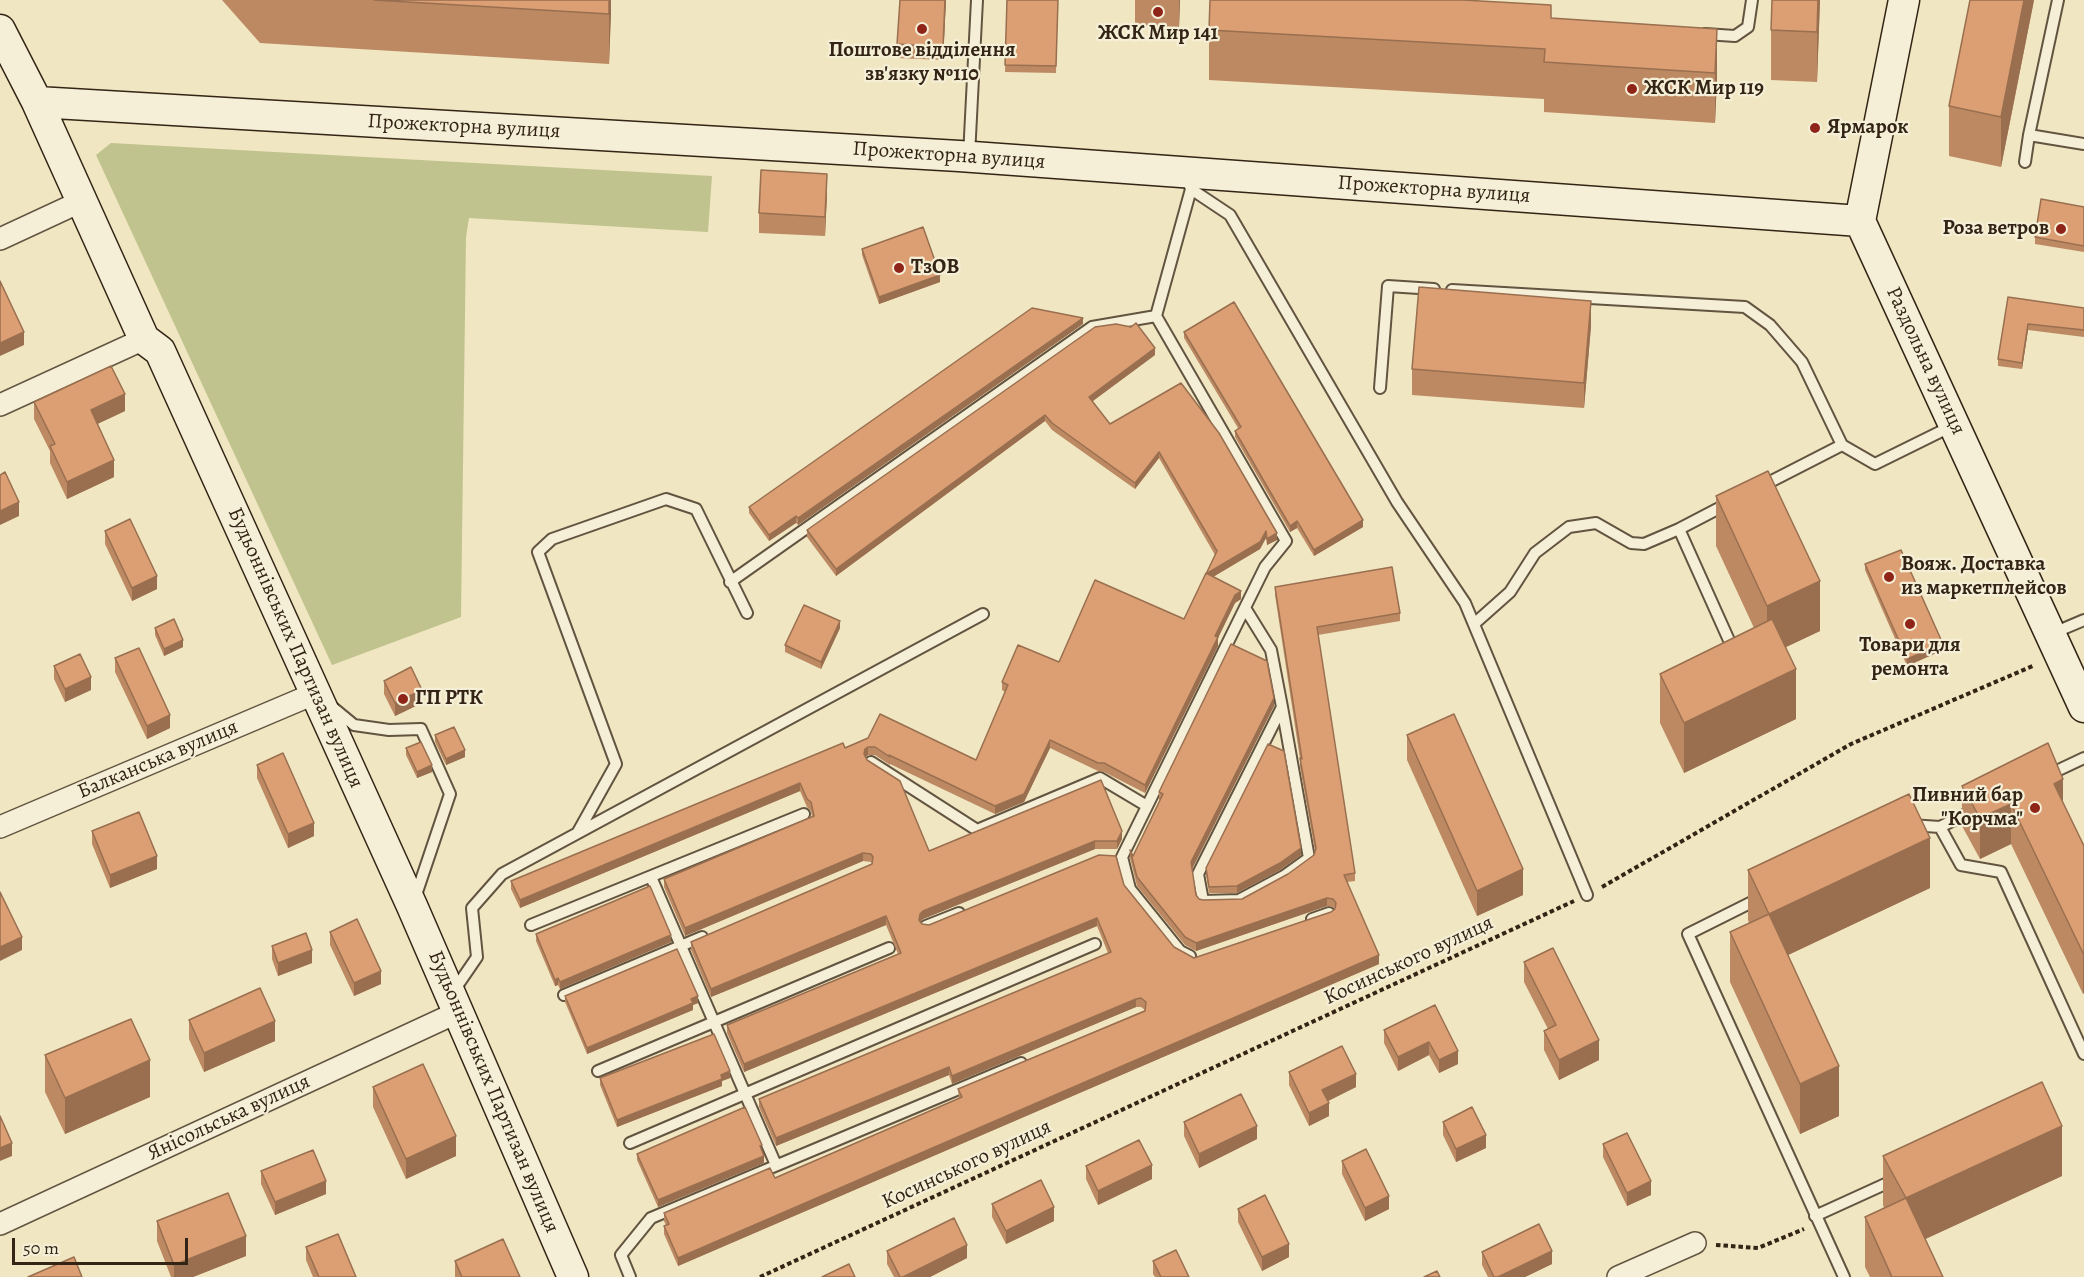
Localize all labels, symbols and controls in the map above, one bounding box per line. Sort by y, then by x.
marker: ЖСК Мир 141 [1151,5,1165,19]
place label: ЖСК Мир 141 [1098,21,1218,47]
marker: Поштове відділення зв'язку №110 [915,22,929,36]
place label: Поштове відділення зв'язку №110 [829,38,1015,88]
place label: ЖСК Мир 119 [1644,76,1764,102]
marker: ЖСК Мир 119 [1625,82,1639,96]
street label: Прожекторна вулиця [367,109,561,145]
place label: Ярмарок [1827,115,1909,141]
marker: Ярмарок [1808,121,1822,135]
street label: Прожекторна вулиця [852,137,1046,175]
street label: Прожекторна вулиця [1337,171,1531,209]
place label: Роза ветров [1942,216,2049,242]
marker: Роза ветров [2054,222,2068,236]
place label: ТзОВ [911,255,959,281]
marker: ТзОВ [892,261,906,275]
street label: Раздольна вулиця [1880,283,1970,439]
street label: Будьоннівських Партизан вулиця [222,504,368,792]
place label: Вояж. Доставка из маркетплейсов [1901,552,2067,602]
marker: Вояж. Доставка из маркетплейсов [1882,570,1896,584]
marker: Товари для ремонта [1903,617,1917,631]
place label: Товари для ремонта [1859,633,1961,683]
place label: ГП РТК [415,686,483,712]
marker: ГП РТК [396,692,410,706]
street label: Балканська вулиця [74,715,242,805]
place label: Пивний бар "Корчма" [1912,783,2023,833]
marker: Пивний бар "Корчма" [2028,801,2042,815]
street label: Косинського вулиця [1320,911,1498,1011]
street label: Будьоннівських Партизан вулиця [422,947,564,1237]
street label: Янісольська вулиця [144,1069,314,1167]
street label: Косинського вулиця [878,1115,1056,1215]
scale bar [15,1226,190,1264]
text: 50 m [23,1236,59,1260]

